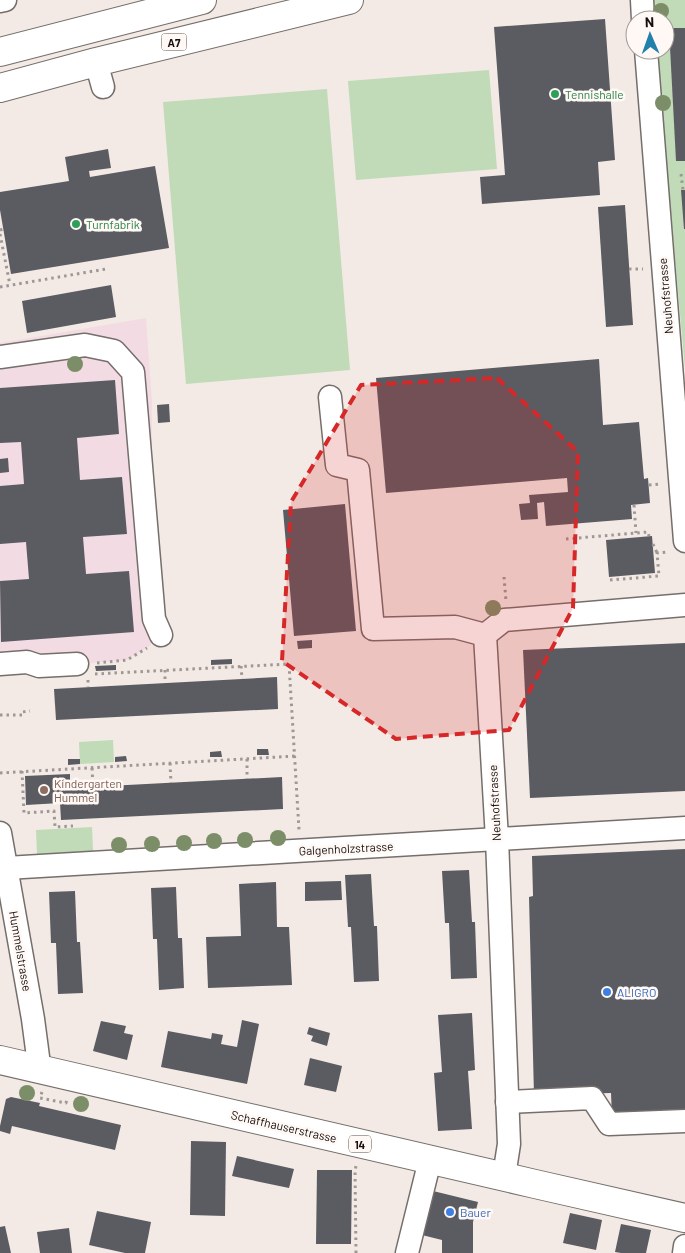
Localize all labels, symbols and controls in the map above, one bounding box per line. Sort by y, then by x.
north arrow [625,10,675,60]
text: N [645,13,654,30]
road number: A7 [162,34,186,51]
place label: Tennishalle [565,87,624,101]
marker: Tennishalle [549,88,561,100]
place label: Turnfabrik [86,217,140,231]
marker: Turnfabrik [70,218,82,230]
street label: Neuhofstrasse [655,257,675,335]
street label: Neuhofstrasse [485,765,503,841]
place label: Kindergarten Hummel [54,776,122,804]
marker: Kindergarten Hummel [38,784,50,796]
street label: Galgenholzstrasse [298,839,394,857]
street label: Hummelstrasse [7,910,35,992]
place label: ALIGRO [617,985,656,999]
marker: ALIGRO [601,986,613,998]
street label: Schaffhauserstrasse [230,1107,338,1145]
road number: 14 [349,1136,371,1152]
place label: Bauer [460,1205,491,1219]
marker: Bauer [444,1206,456,1218]

